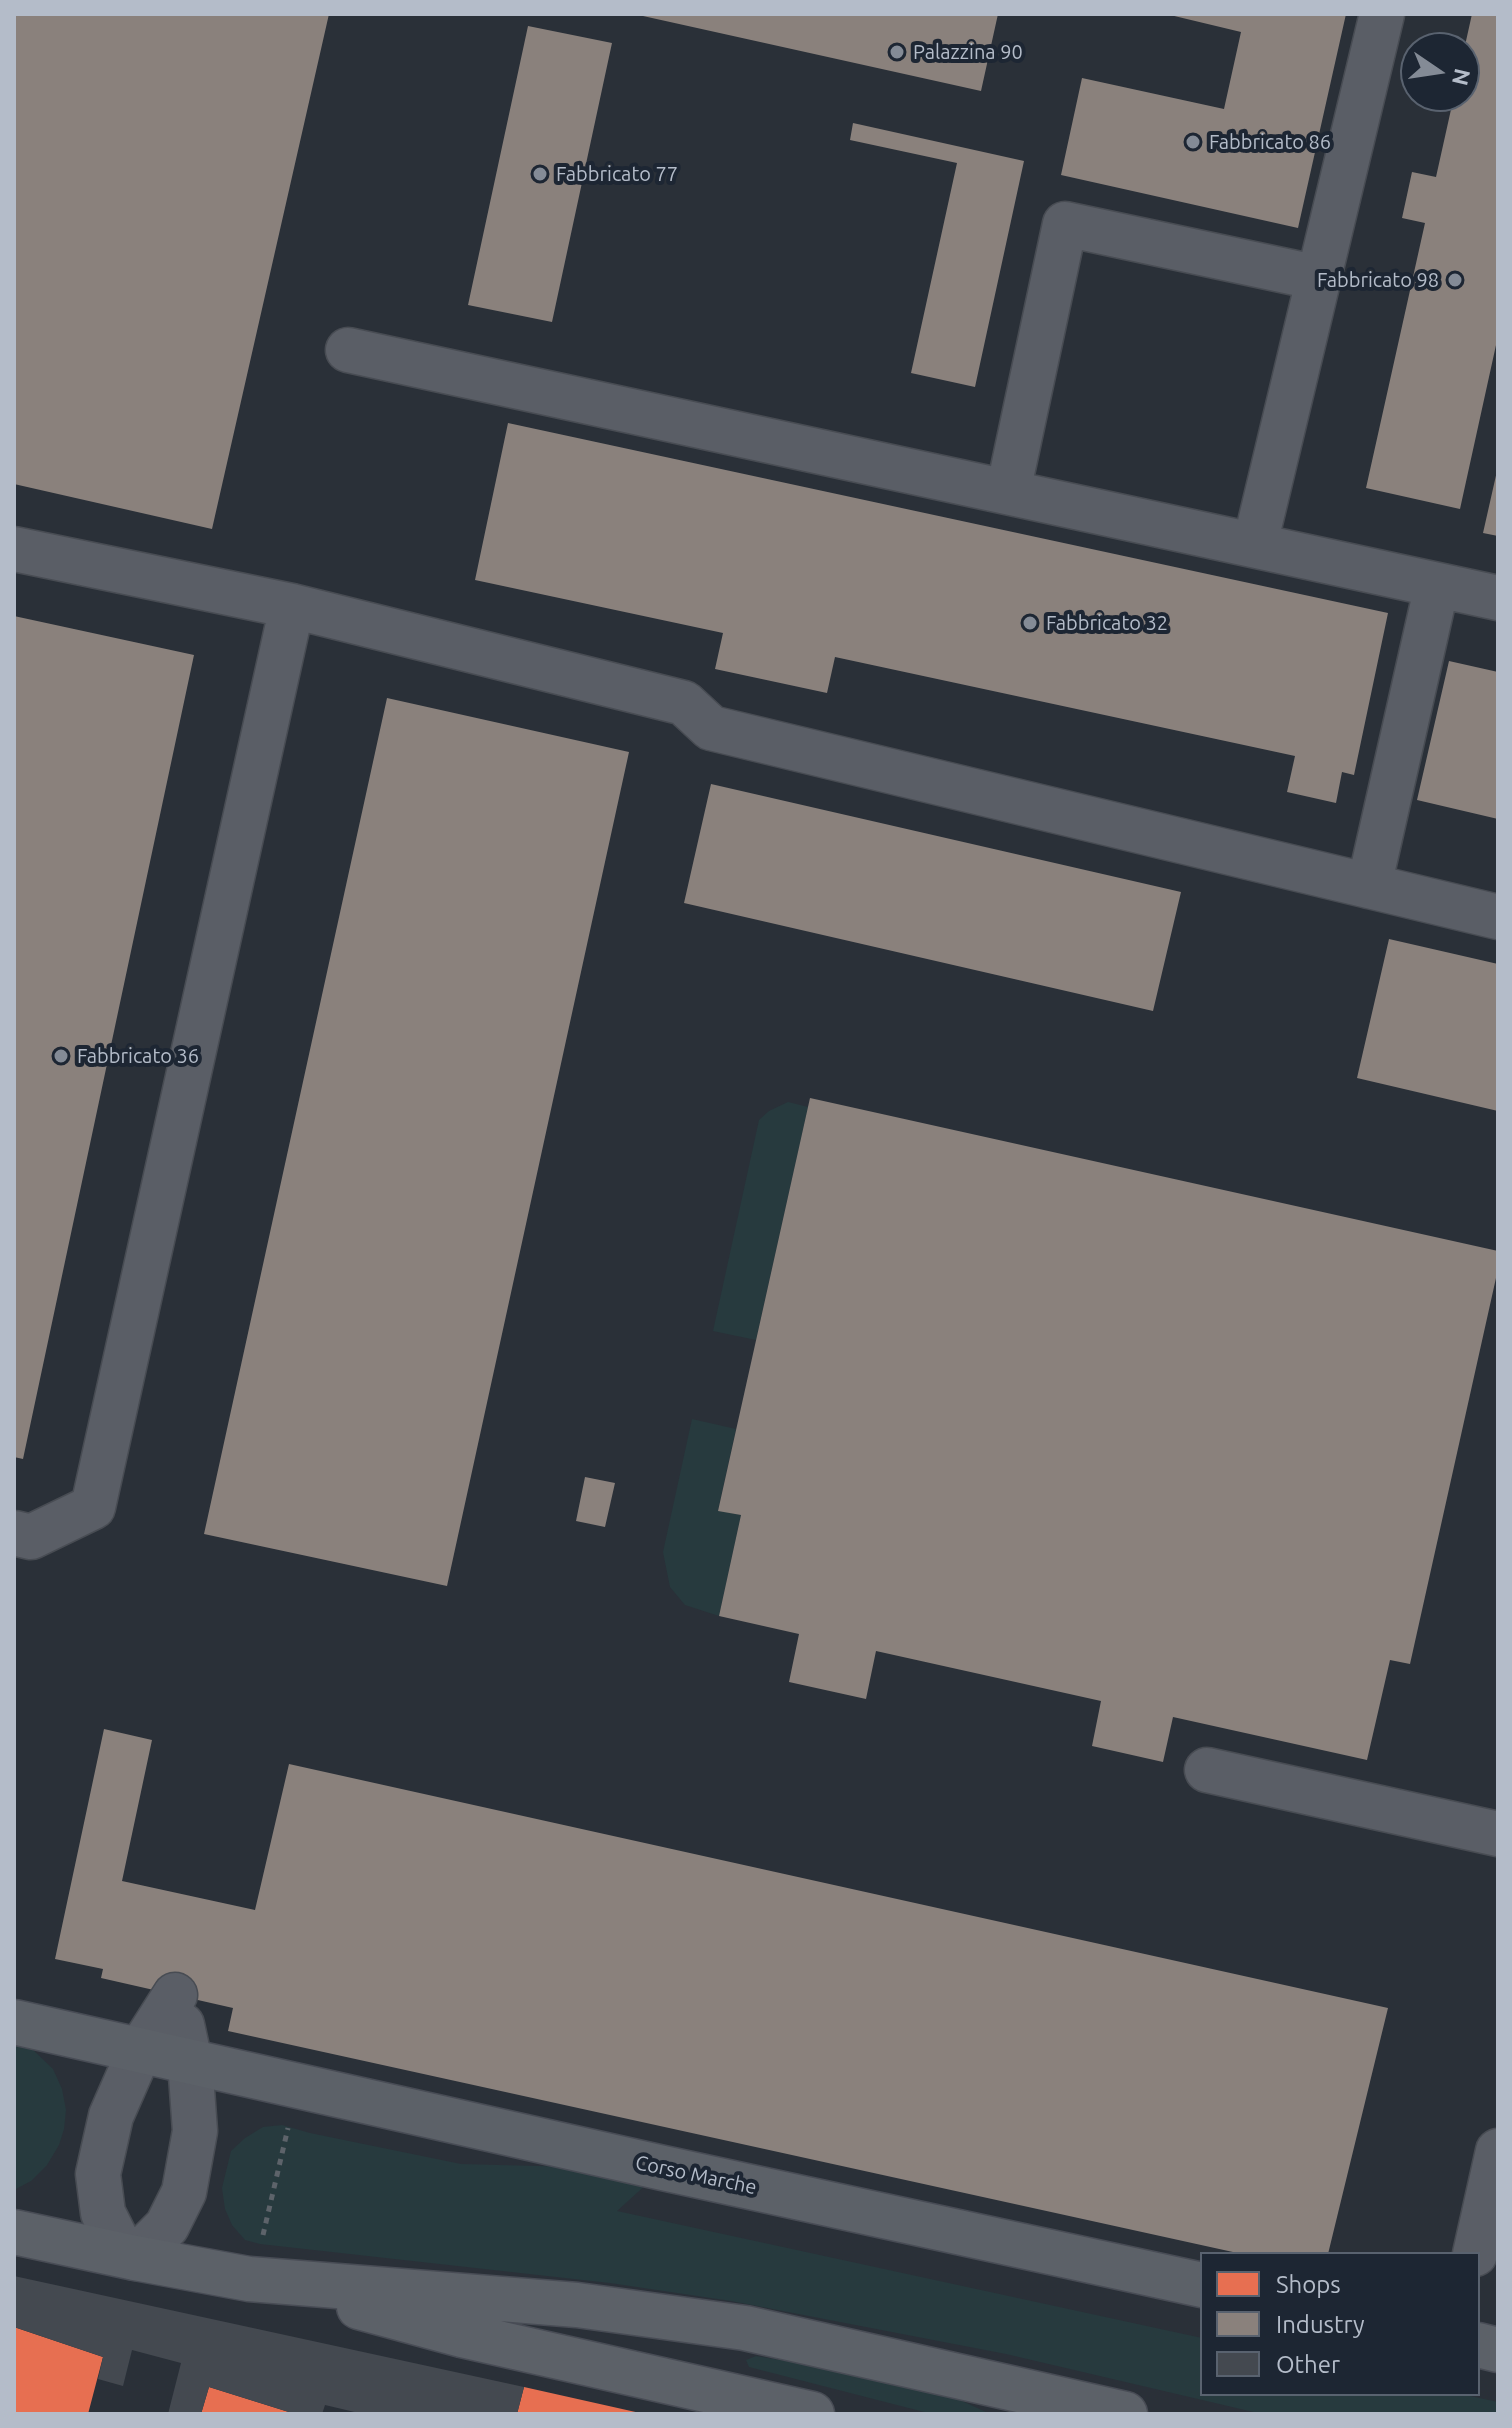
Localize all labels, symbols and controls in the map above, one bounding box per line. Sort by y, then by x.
north arrow [1400,32,1480,112]
place label: Palazzina 90 [913,40,1023,64]
marker: Palazzina 90 [888,43,906,61]
text: N [1448,66,1476,88]
place label: Fabbricato 86 [1209,130,1331,154]
marker: Fabbricato 86 [1184,133,1202,151]
place label: Fabbricato 77 [556,162,678,186]
marker: Fabbricato 77 [531,165,549,183]
place label: Fabbricato 98 [1317,268,1439,292]
marker: Fabbricato 98 [1446,271,1464,289]
place label: Fabbricato 32 [1046,611,1168,635]
marker: Fabbricato 32 [1021,614,1039,632]
place label: Fabbricato 36 [77,1044,199,1068]
marker: Fabbricato 36 [52,1047,70,1065]
street label: Corso Marche [633,2150,759,2200]
legend [1200,2252,1480,2396]
text: Shops [1276,2271,1341,2298]
text: Industry [1276,2311,1365,2338]
text: Other [1276,2351,1340,2378]

